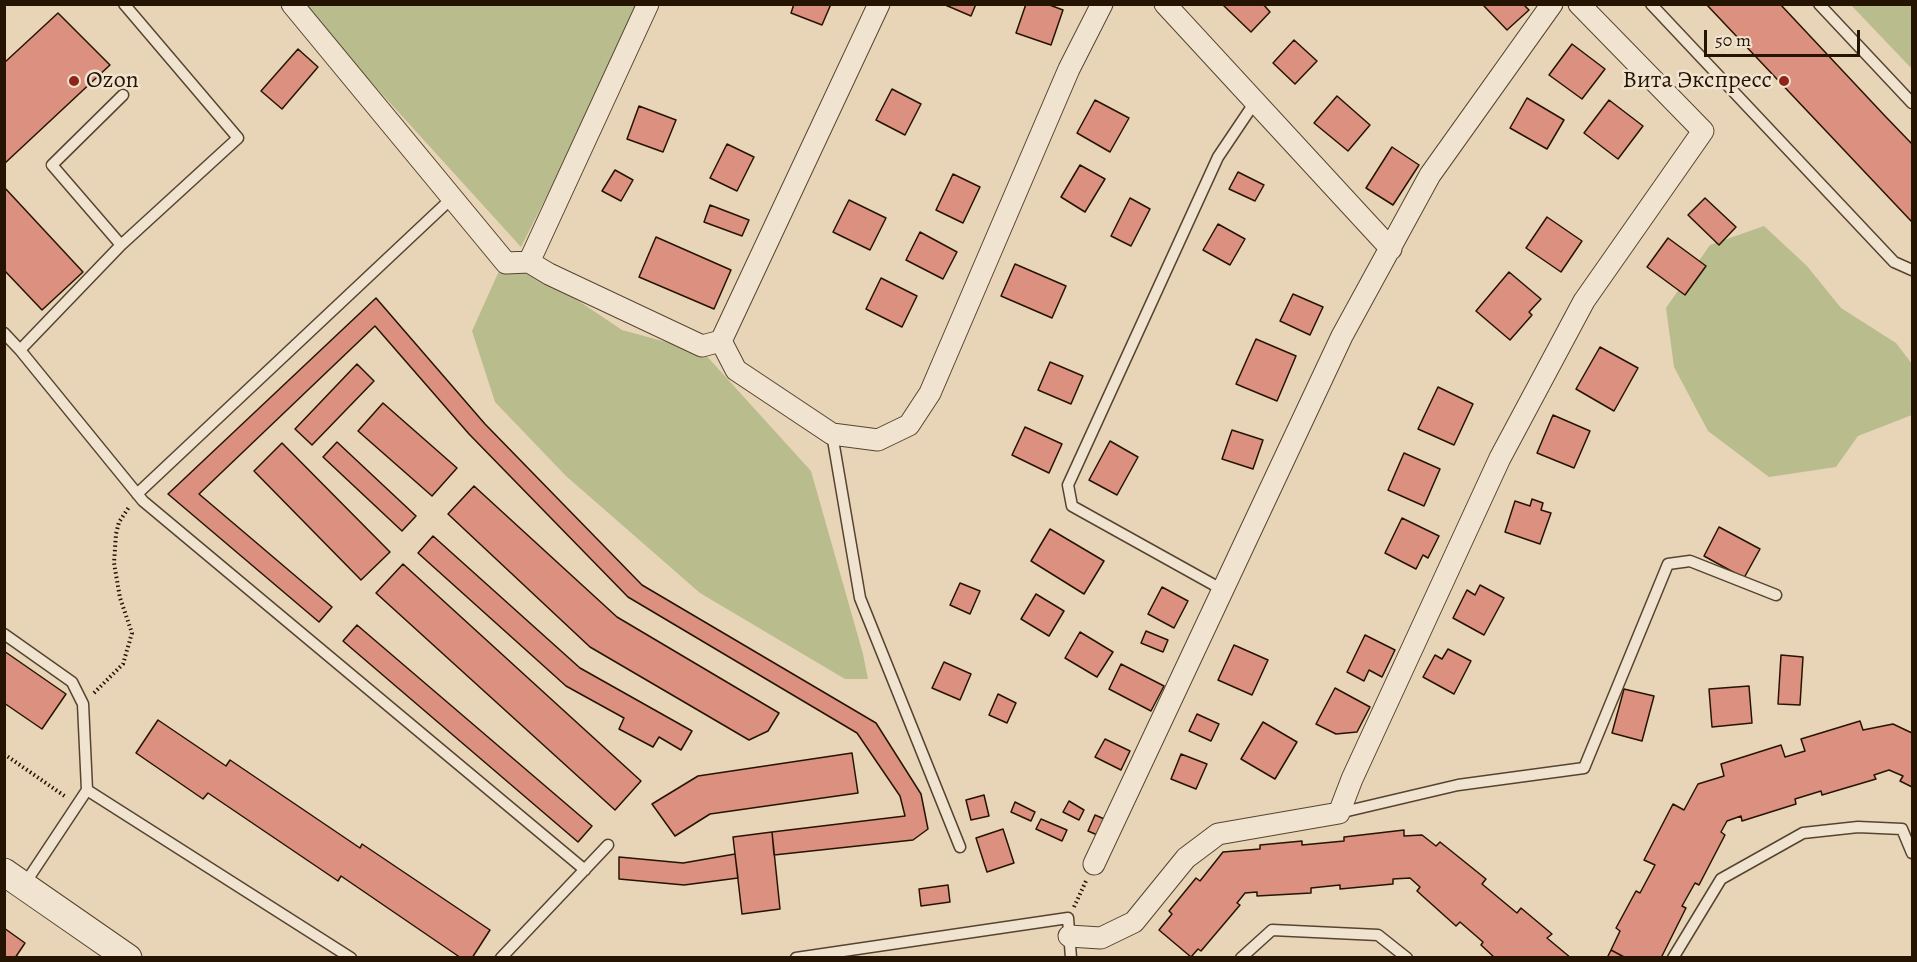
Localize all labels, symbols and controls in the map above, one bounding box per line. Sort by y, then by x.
scale bar [1707,18,1863,56]
text: 50 m [1715,28,1751,52]
place label: Ozon [86,67,139,95]
place label: Вита Экспресс [1623,67,1772,95]
marker: Ozon [67,74,81,88]
marker: Вита Экспресс [1777,74,1791,88]

